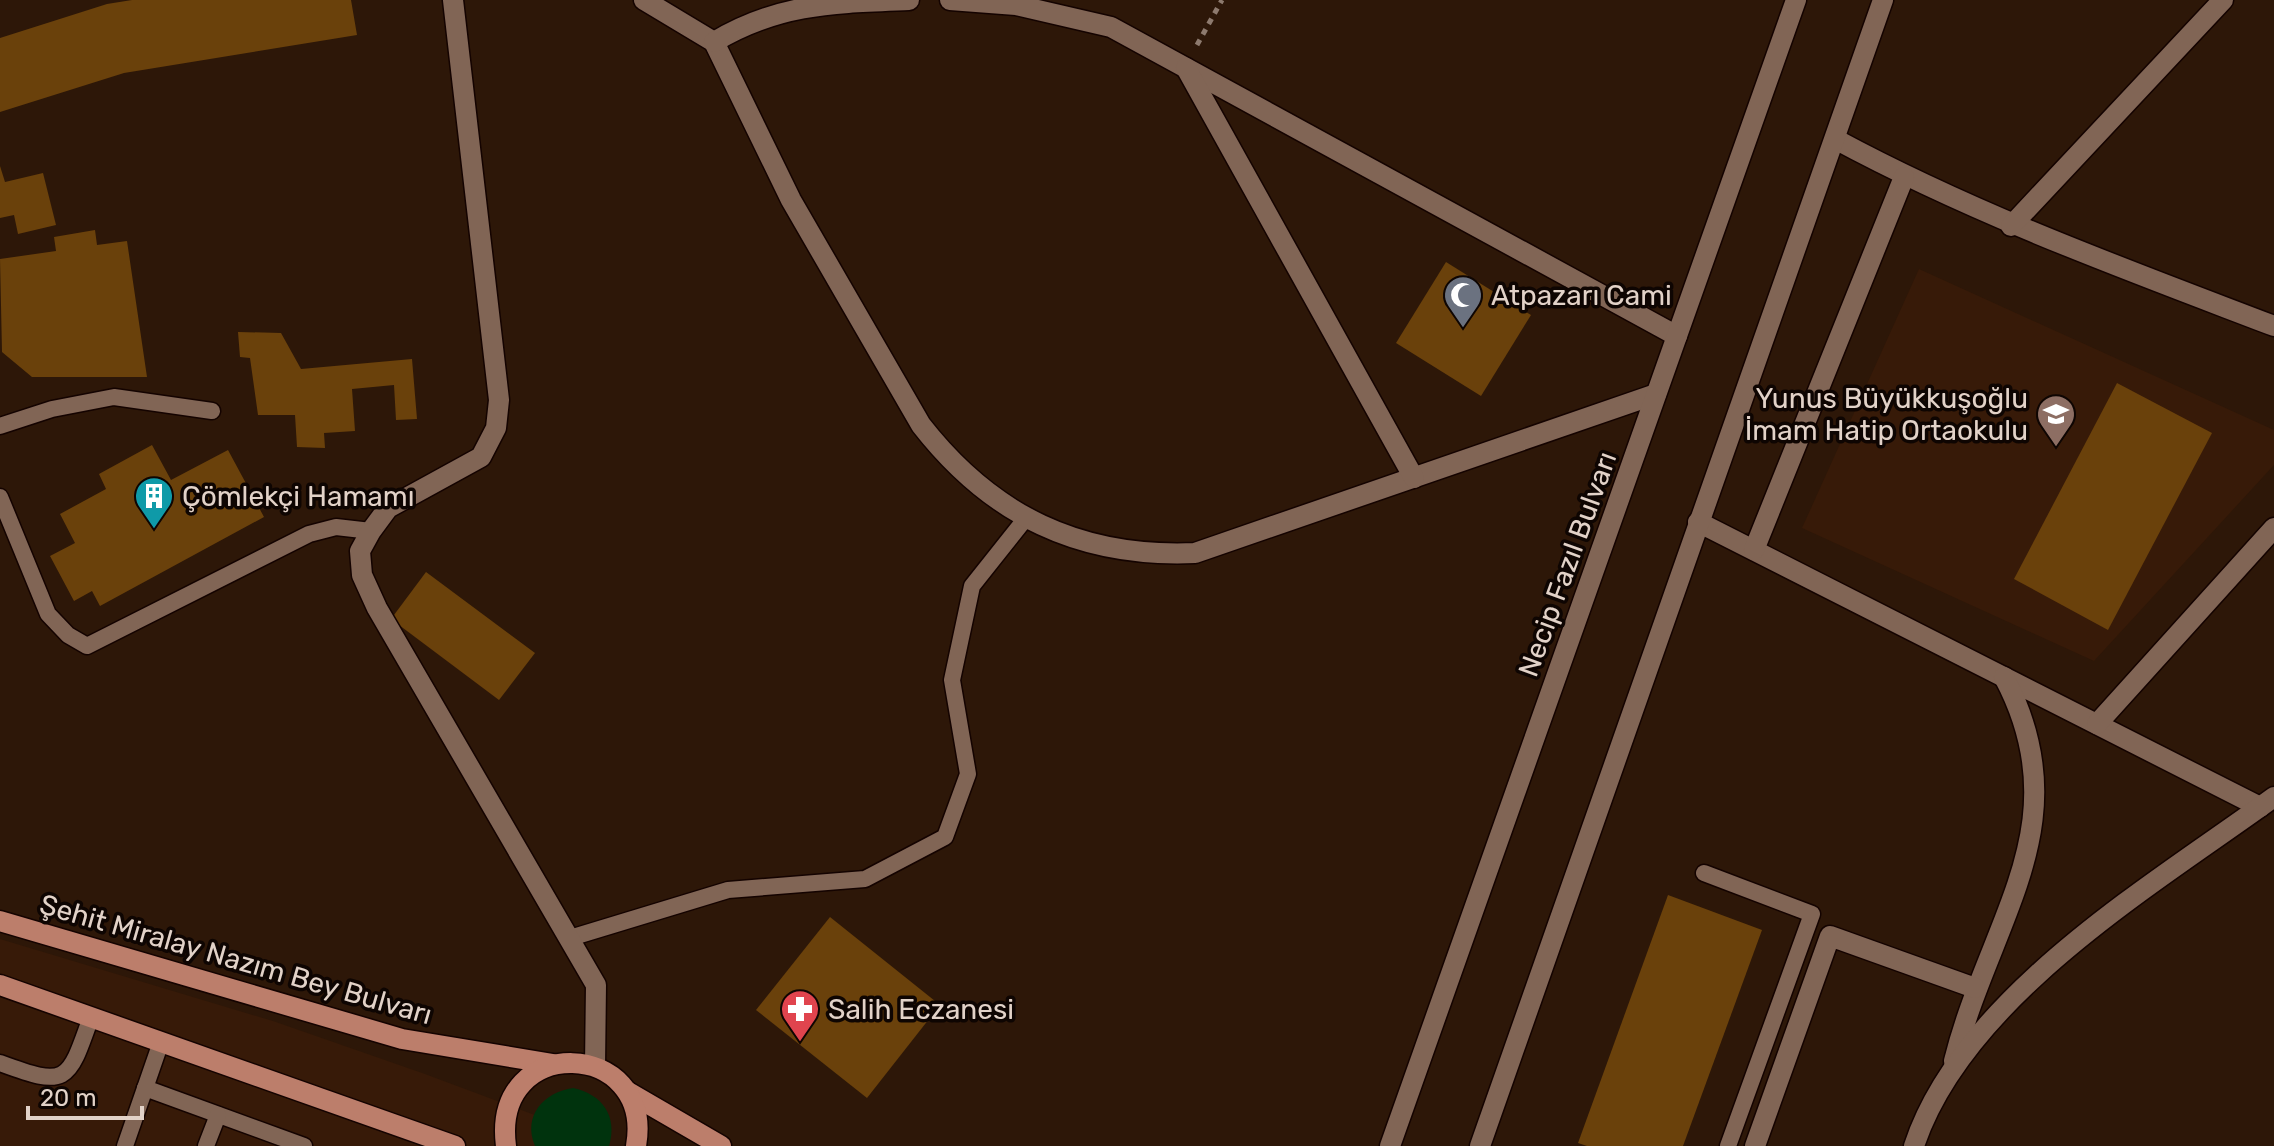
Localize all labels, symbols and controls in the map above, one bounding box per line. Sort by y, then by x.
mosque icon: Atpazarı Cami [1442,274,1484,329]
place label: Atpazarı Cami [1491,279,1672,312]
place label: Yunus Büyükkuşoğlu İmam Hatip Ortaokulu [1745,382,2028,447]
school or university icon: Yunus Büyükkuşoğlu İmam Hatip Ortaokulu [2035,393,2077,448]
street label: Necip Fazıl Bulvarı [1511,447,1623,681]
building icon: Çömlekçi Hamamı [133,475,175,530]
place label: Çömlekçi Hamamı [182,480,414,513]
street label: Şehit Miralay Nazım Bey Bulvarı [36,888,436,1031]
pharmacy icon: Salih Eczanesi [779,988,821,1043]
place label: Salih Eczanesi [828,993,1014,1026]
scale bar [28,1070,142,1120]
text: 20 m [40,1084,97,1112]

